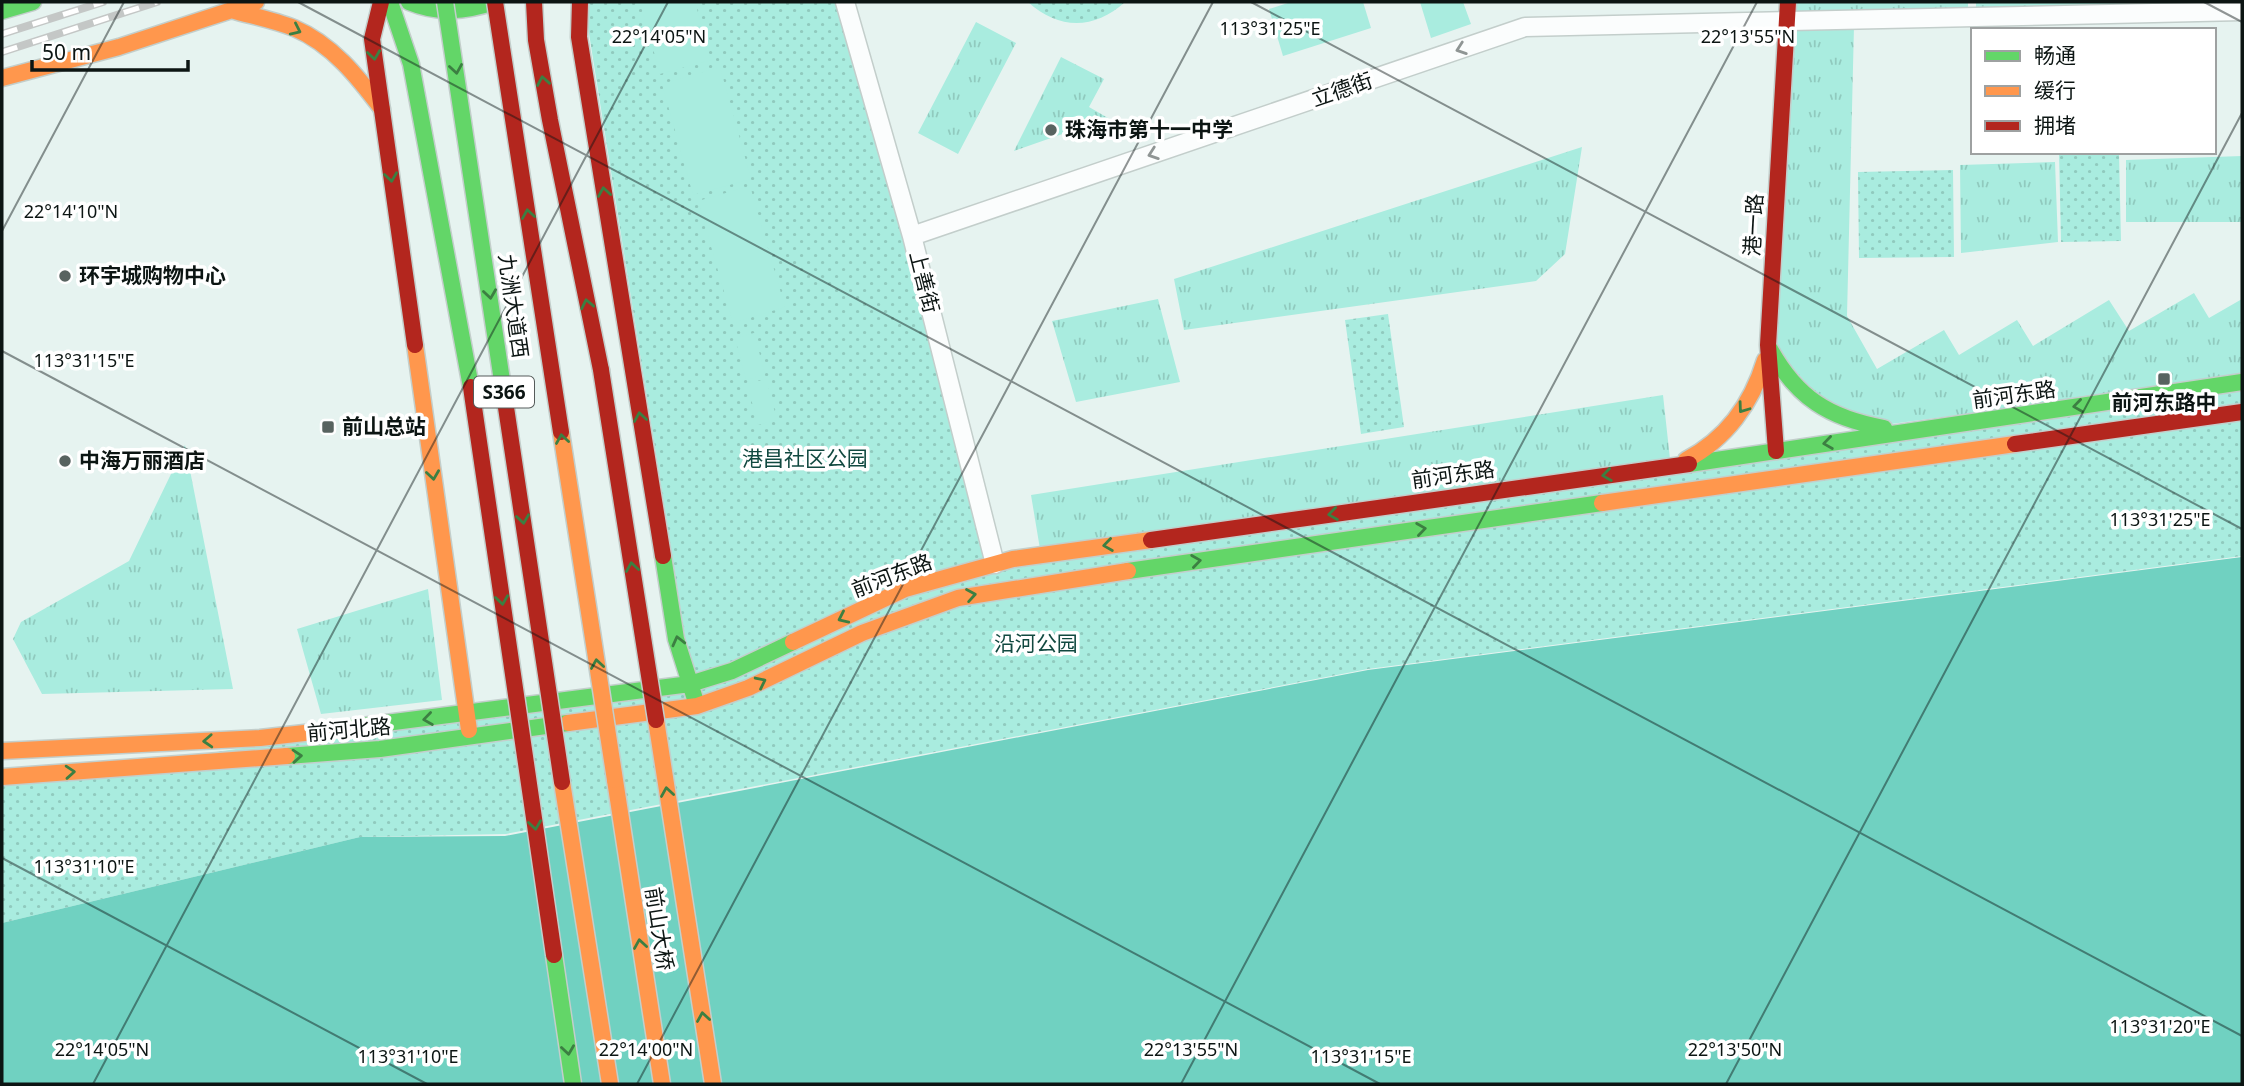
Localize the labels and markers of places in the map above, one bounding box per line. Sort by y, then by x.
place label: 珠海市第十一中学 [1065,115,1233,143]
marker: 珠海市第十一中学 [1043,122,1059,138]
place label: 环宇城购物中心 [79,261,226,289]
marker: 环宇城购物中心 [57,268,73,284]
marker: 前河东路中 [2156,371,2172,387]
place label: 前河东路中 [2112,388,2217,416]
place label: 前山总站 [342,412,426,440]
marker: 前山总站 [320,419,336,435]
place label: 中海万丽酒店 [79,446,205,474]
marker: 中海万丽酒店 [57,453,73,469]

